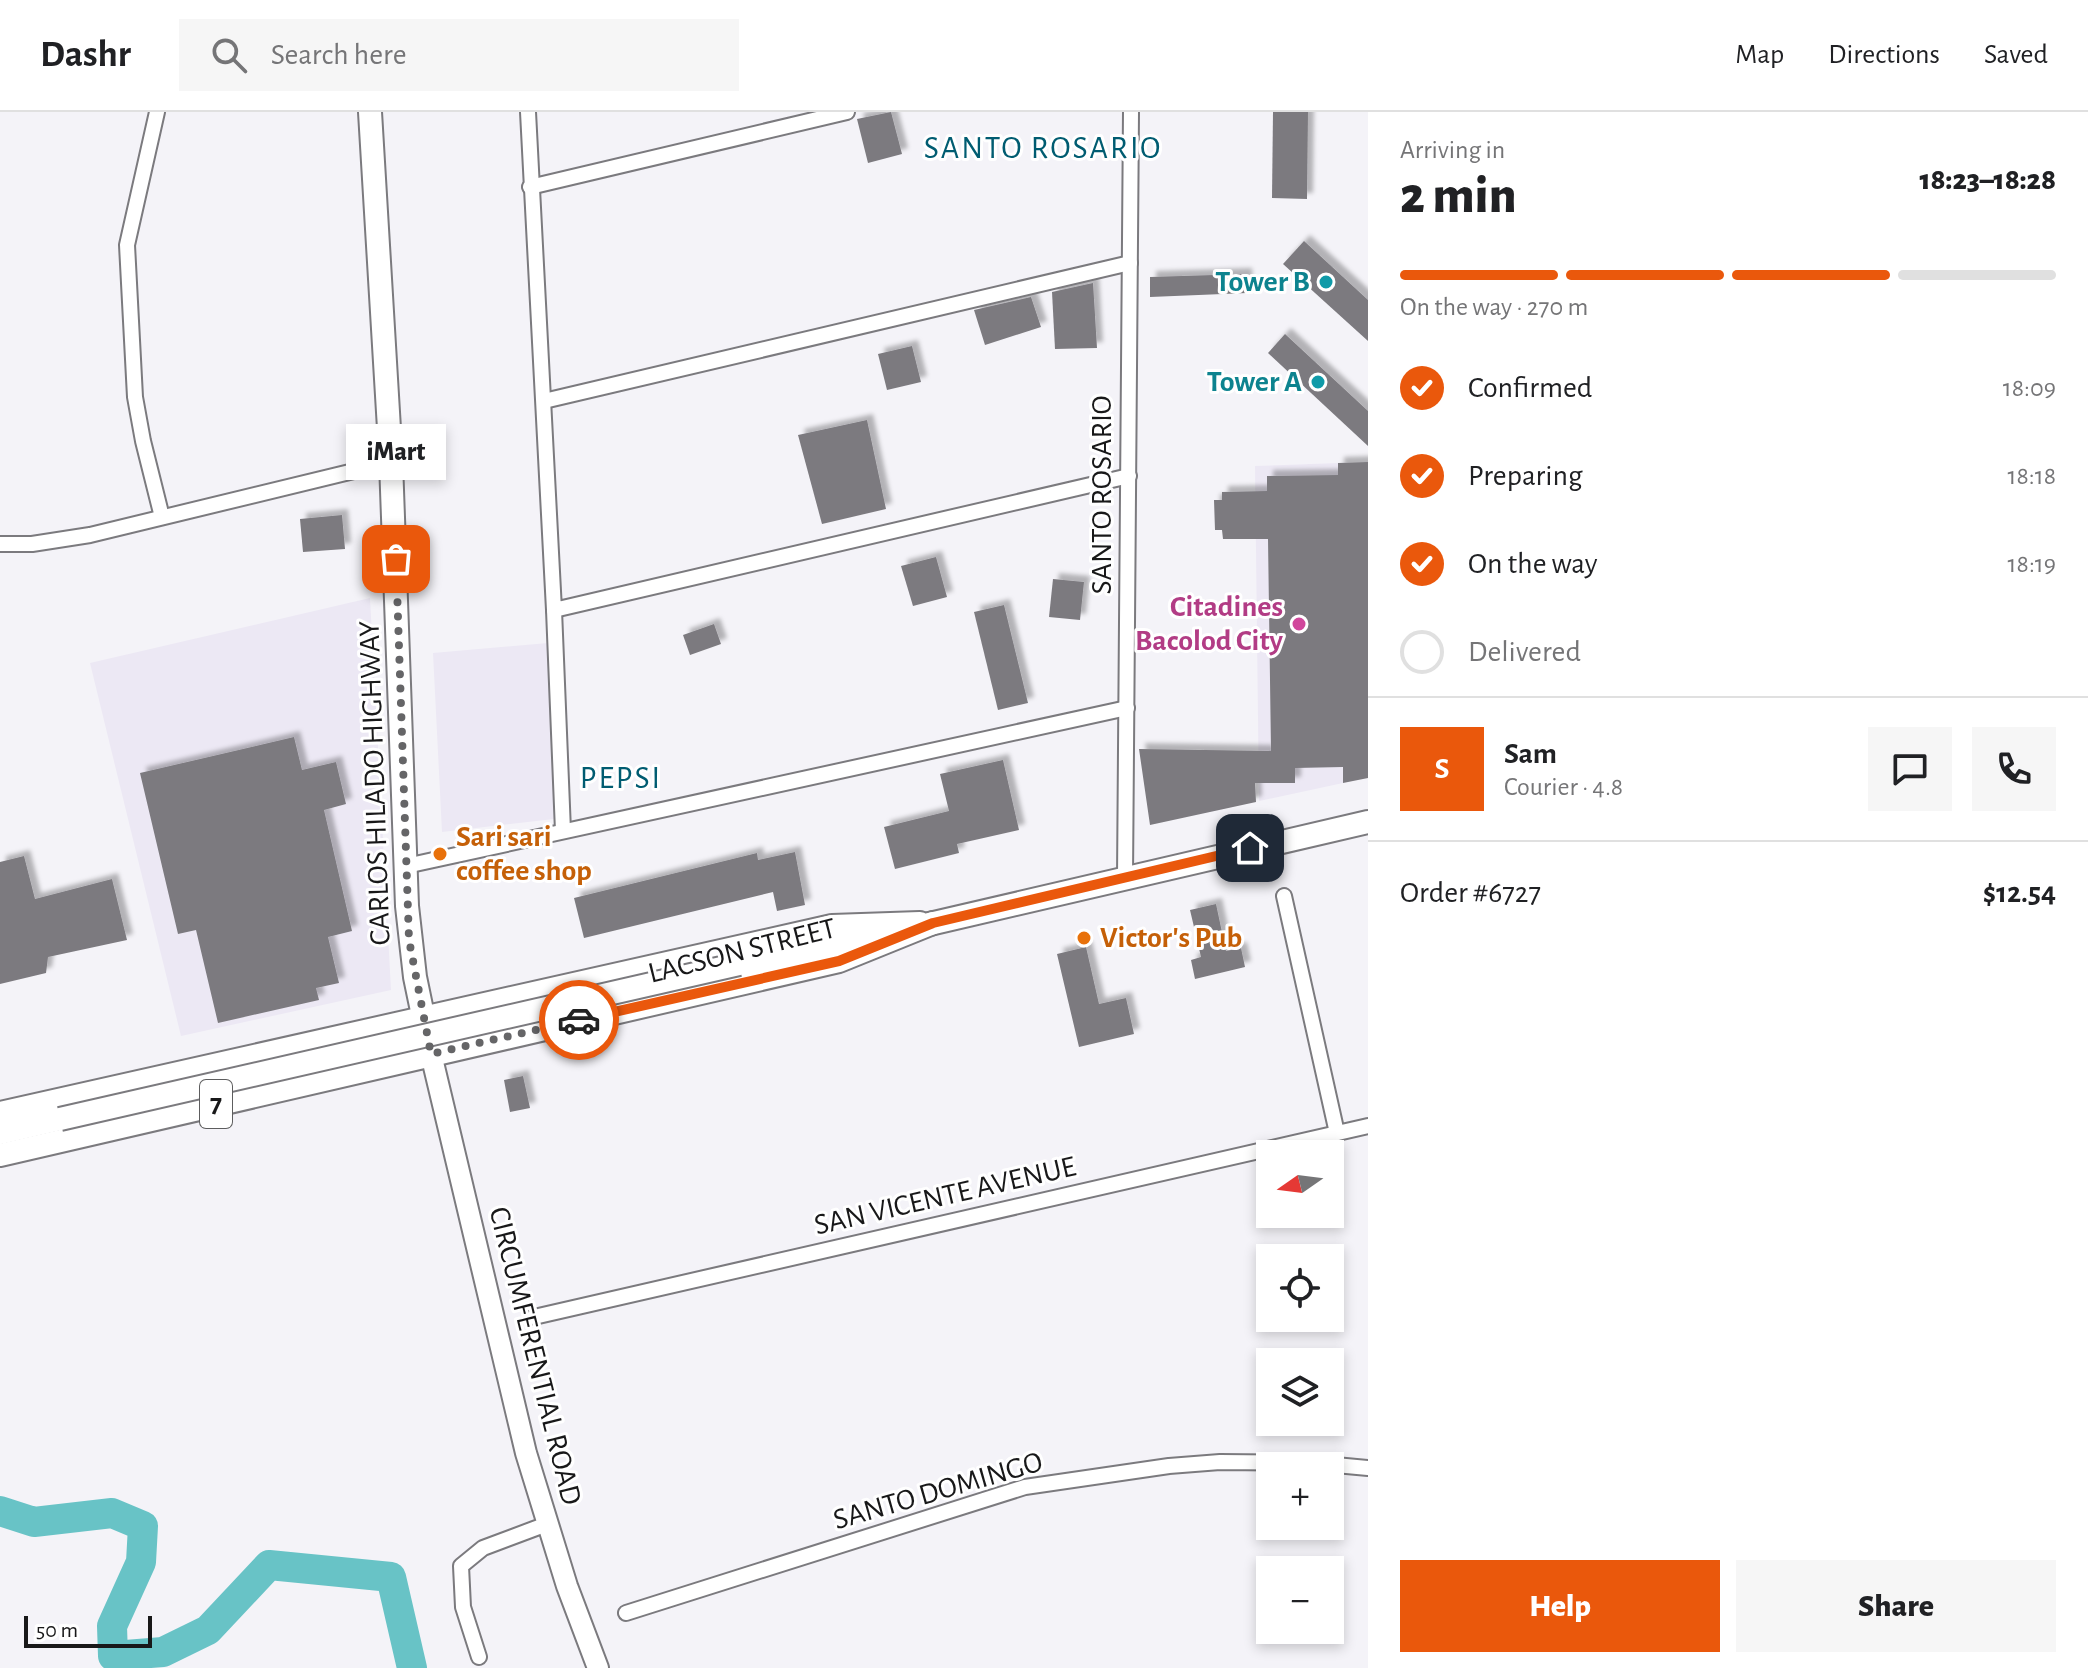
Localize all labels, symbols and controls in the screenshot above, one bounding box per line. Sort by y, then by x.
search box [179,19,739,91]
icon: search [207,33,251,77]
text: Dashr [40,36,131,74]
text: Search here [271,40,407,70]
text: Map [1735,41,1784,69]
text: Directions [1828,41,1940,69]
text: Saved [1984,41,2048,69]
district label: SANTO ROSARIO [924,132,1162,164]
text: Arriving in [1400,137,1505,163]
text: 18:23–18:28 [1920,165,2056,195]
text: 2 min [1400,170,1516,222]
place label: Tower B [1215,267,1310,297]
marker: Tower B [1317,273,1335,291]
text: On the way · 270 m [1400,294,1588,320]
icon: check [1400,366,1444,410]
place label: Tower A [1207,367,1302,397]
marker: Tower A [1309,373,1327,391]
text: Confirmed [1468,373,1592,403]
text: 18:09 [2003,375,2056,401]
street label: SANTO ROSARIO [1087,395,1117,595]
callout: iMart [346,423,446,479]
text: iMart [367,439,425,465]
icon: check [1400,454,1444,498]
text: Preparing [1468,461,1583,491]
text: 18:18 [2008,463,2056,489]
pin [362,525,430,593]
icon: bag [374,537,418,581]
icon: check [1400,542,1444,586]
text: On the way [1468,549,1597,579]
text: 18:19 [2008,551,2056,577]
place label: Citadines Bacolod City [1135,592,1284,656]
marker: Citadines Bacolod City [1290,615,1308,633]
street label: CARLOS HILADO HIGHWAY [354,620,396,946]
text: Delivered [1468,637,1581,667]
button: chat [1868,727,1952,811]
button: phone [1972,727,2056,811]
text: Sam [1504,739,1557,769]
text: S [1435,754,1449,784]
district label: PEPSI [580,762,662,794]
text: Courier · 4.8 [1504,774,1623,800]
pin [1216,814,1284,882]
place label: Sari sari coffee shop [456,822,592,886]
icon: home [1228,826,1272,870]
marker: Sari sari coffee shop [431,845,449,863]
text: Order #6727 [1400,878,1541,908]
text: $12.54 [1983,878,2056,908]
street label: LACSON STREET [645,913,839,989]
place label: Victor's Pub [1100,923,1242,953]
marker: Victor's Pub [1075,929,1093,947]
courier [539,980,619,1060]
icon: car [557,998,601,1042]
road number: 7 [200,1080,232,1128]
north arrow [1256,1140,1344,1228]
map controls [1256,1140,1344,1644]
street label: SAN VICENTE AVENUE [811,1151,1079,1241]
street label: CIRCUMFERENTIAL ROAD [483,1204,587,1508]
button: locate [1256,1244,1344,1332]
button: layers [1256,1348,1344,1436]
street label: SANTO DOMINGO [830,1447,1046,1535]
button: + [1256,1452,1344,1540]
button: − [1256,1556,1344,1644]
button: Help [1400,1560,1720,1652]
button: Share [1736,1560,2056,1652]
scale bar [24,1612,152,1648]
text: 50 m [36,1619,78,1641]

